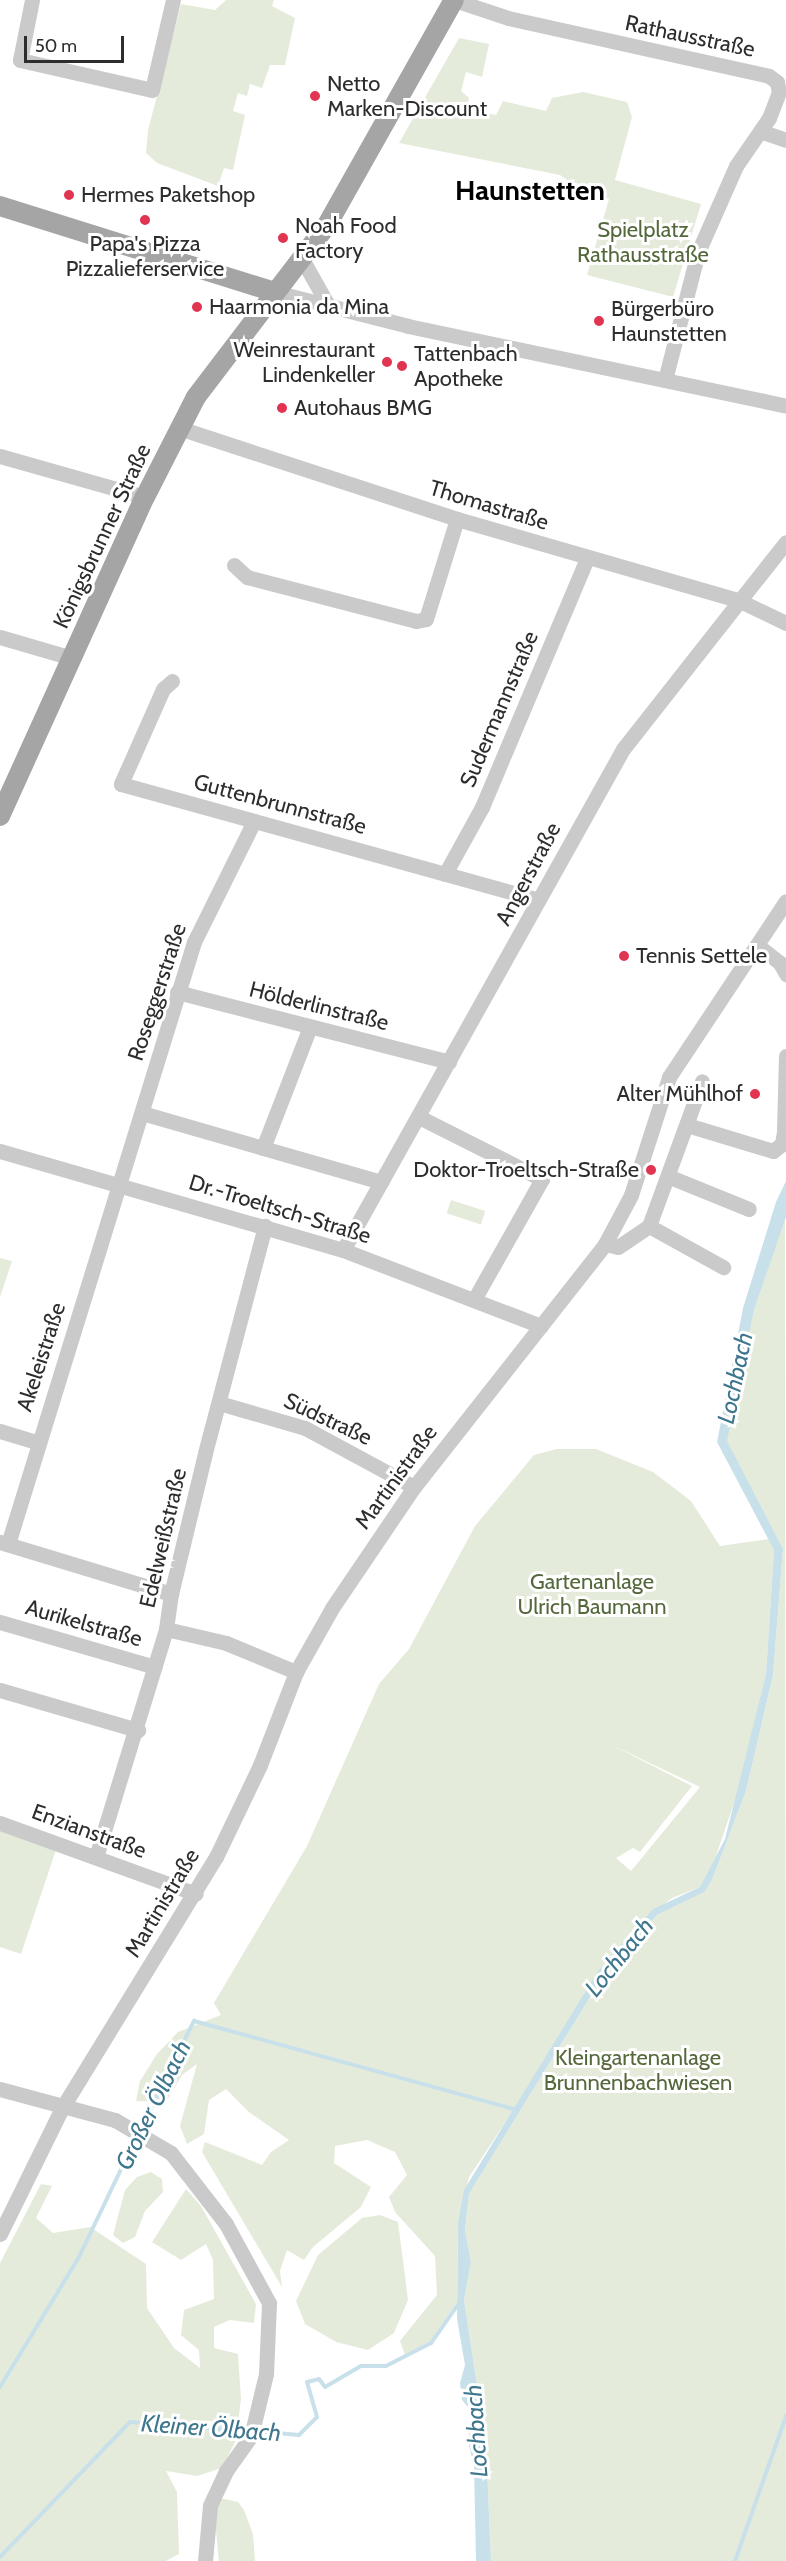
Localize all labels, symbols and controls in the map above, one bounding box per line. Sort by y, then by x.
street label: Rathausstraße [623,9,757,63]
scale bar [27,24,128,62]
text: 50 m [35,35,77,57]
place label: Netto Marken-Discount [327,70,487,122]
marker: Netto Marken-Discount [308,89,322,103]
district label: Haunstetten [455,173,605,207]
place label: Hermes Paketshop [81,182,255,208]
marker: Hermes Paketshop [62,188,76,202]
place label: Noah Food Factory [295,212,397,264]
marker: Papa's Pizza Pizzalieferservice [138,213,152,227]
park label: Spielplatz Rathausstraße [577,216,709,268]
place label: Papa's Pizza Pizzalieferservice [66,230,224,282]
marker: Noah Food Factory [276,231,290,245]
place label: Haarmonia da Mina [209,294,389,320]
place label: Bürgerbüro Haunstetten [611,295,727,346]
marker: Haarmonia da Mina [190,300,204,314]
marker: Bürgerbüro Haunstetten [592,314,606,328]
place label: Weinrestaurant Lindenkeller [233,336,375,388]
place label: Tattenbach Apotheke [414,340,518,392]
marker: Weinrestaurant Lindenkeller [380,355,394,369]
marker: Tattenbach Apotheke [395,359,409,373]
place label: Autohaus BMG [294,395,432,421]
marker: Autohaus BMG [275,401,289,415]
street label: Königsbrunner Straße [48,440,156,632]
street label: Thomastraße [426,474,552,536]
street label: Sudermannstraße [454,627,544,791]
street label: Guttenbrunnstraße [191,768,369,840]
street label: Angerstraße [490,818,566,930]
street label: Roseggerstraße [122,920,192,1064]
place label: Tennis Settele [636,943,767,969]
marker: Tennis Settele [617,949,631,963]
street label: Hölderlinstraße [247,976,391,1036]
place label: Alter Mühlhof [617,1081,743,1107]
marker: Alter Mühlhof [748,1087,762,1101]
place label: Doktor-Troeltsch-Straße [413,1157,639,1183]
marker: Doktor-Troeltsch-Straße [644,1163,658,1177]
street label: Dr.-Troeltsch-Straße [186,1169,374,1249]
street label: Akeleistraße [11,1299,71,1415]
water label: Lochbach [711,1330,759,1426]
street label: Südstraße [280,1387,376,1451]
street label: Martinistraße [349,1420,443,1534]
street label: Edelweißstraße [134,1466,192,1610]
park label: Gartenanlage Ulrich Baumann [517,1568,667,1620]
street label: Aurikelstraße [23,1594,145,1652]
street label: Enzianstraße [28,1798,150,1864]
street label: Martinistraße [119,1844,205,1962]
water label: Lochbach [579,1912,659,2002]
water label: Großer Ölbach [109,2035,197,2175]
park label: Kleingartenanlage Brunnenbachwiesen [544,2044,732,2096]
water label: Lochbach [458,2384,494,2478]
water label: Kleiner Ölbach [140,2409,282,2447]

